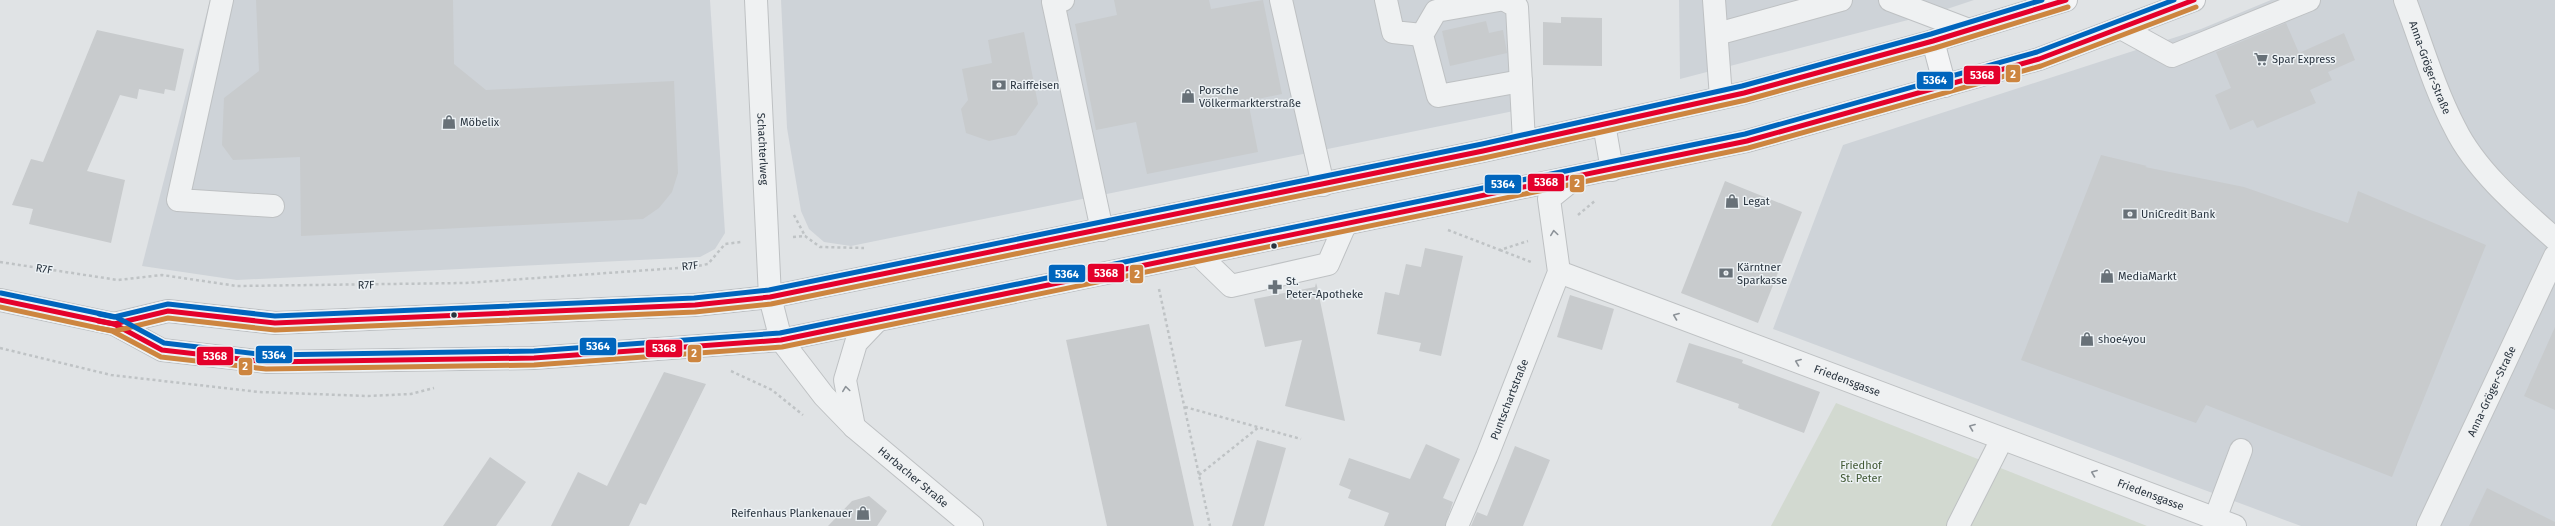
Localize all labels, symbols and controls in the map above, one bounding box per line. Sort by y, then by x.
street label: Anna-Gröger-Straße [2407,19,2454,116]
supermarket icon: Spar Express [2253,51,2269,67]
place label: Spar Express [2272,53,2335,66]
line badge: 2 [2005,64,2021,83]
line badge: 5368 [1963,65,2001,85]
text: 2 [2010,68,2016,81]
text: 5368 [1970,69,1995,82]
line badge: 5364 [1916,71,1954,90]
text: 5364 [1923,74,1947,87]
bank icon: Raiffeisen [991,77,1007,93]
place label: Raiffeisen [1010,79,1060,92]
place label: Porsche Völkermarkterstraße [1199,84,1301,110]
shop icon: Porsche Völkermarkterstraße [1180,88,1196,104]
street label: Schachterlweg [755,112,771,186]
shop icon: Möbelix [441,114,457,130]
place label: Möbelix [460,116,500,129]
line badge: 5368 [1527,173,1565,192]
line badge: 5364 [1484,174,1522,194]
line badge: 2 [1569,174,1585,193]
text: 5368 [1534,176,1559,189]
text: 2 [1574,177,1580,190]
text: 5364 [1491,178,1515,191]
shop icon: Legat [1724,193,1740,209]
place label: Legat [1743,195,1770,208]
bank icon: UniCredit Bank [2122,206,2138,222]
place label: UniCredit Bank [2141,208,2215,221]
one-way arrow [1550,230,1559,237]
unlabelled marker [1269,241,1279,251]
street label: R7F [681,259,700,273]
street label: R7F [35,261,54,277]
place label: Kärntner Sparkasse [1737,261,1787,287]
line badge: 5368 [1087,263,1125,283]
line badge: 5364 [1048,264,1086,283]
line badge: 2 [1129,264,1144,284]
bank icon: Kärntner Sparkasse [1718,265,1734,281]
text: 5368 [1094,267,1119,280]
text: 5364 [1055,268,1079,281]
text: 2 [1134,268,1140,281]
shop icon: MediaMarkt [2099,268,2115,284]
place label: MediaMarkt [2118,270,2177,283]
place label: St. Peter-Apotheke [1286,275,1363,301]
street label: R7F [357,278,375,292]
pharmacy icon: St. Peter-Apotheke [1267,279,1283,295]
unlabelled marker [449,310,459,320]
one-way arrow [1673,313,1680,321]
shop icon: shoe4you [2079,331,2095,347]
place label: shoe4you [2098,333,2146,346]
line badge: 5364 [579,337,617,356]
line badge: 5368 [645,339,683,358]
text: 5364 [586,340,610,353]
text: 5368 [652,342,677,355]
line badge: 2 [687,344,702,363]
street label: Anna-Gröger-Straße [2465,344,2518,439]
line badge: 5364 [255,345,293,364]
line badge: 5368 [196,346,234,366]
text: 2 [691,347,697,360]
text: 5364 [262,349,286,362]
text: 5368 [203,350,228,363]
line badge: 2 [238,357,253,376]
street label: Puntschartstraße [1488,357,1531,442]
one-way arrow [1794,358,1801,366]
text: 2 [242,360,248,373]
street label: Friedensgasse [1812,362,1882,399]
one-way arrow [842,386,851,392]
one-way arrow [1969,424,1976,432]
street label: Harbacher Straße [876,444,951,510]
park label: Friedhof St. Peter [1840,459,1883,485]
one-way arrow [2090,470,2097,478]
street label: Friedensgasse [2116,476,2186,513]
shop icon: Reifenhaus Plankenauer [855,505,871,521]
place label: Reifenhaus Plankenauer [731,507,853,520]

